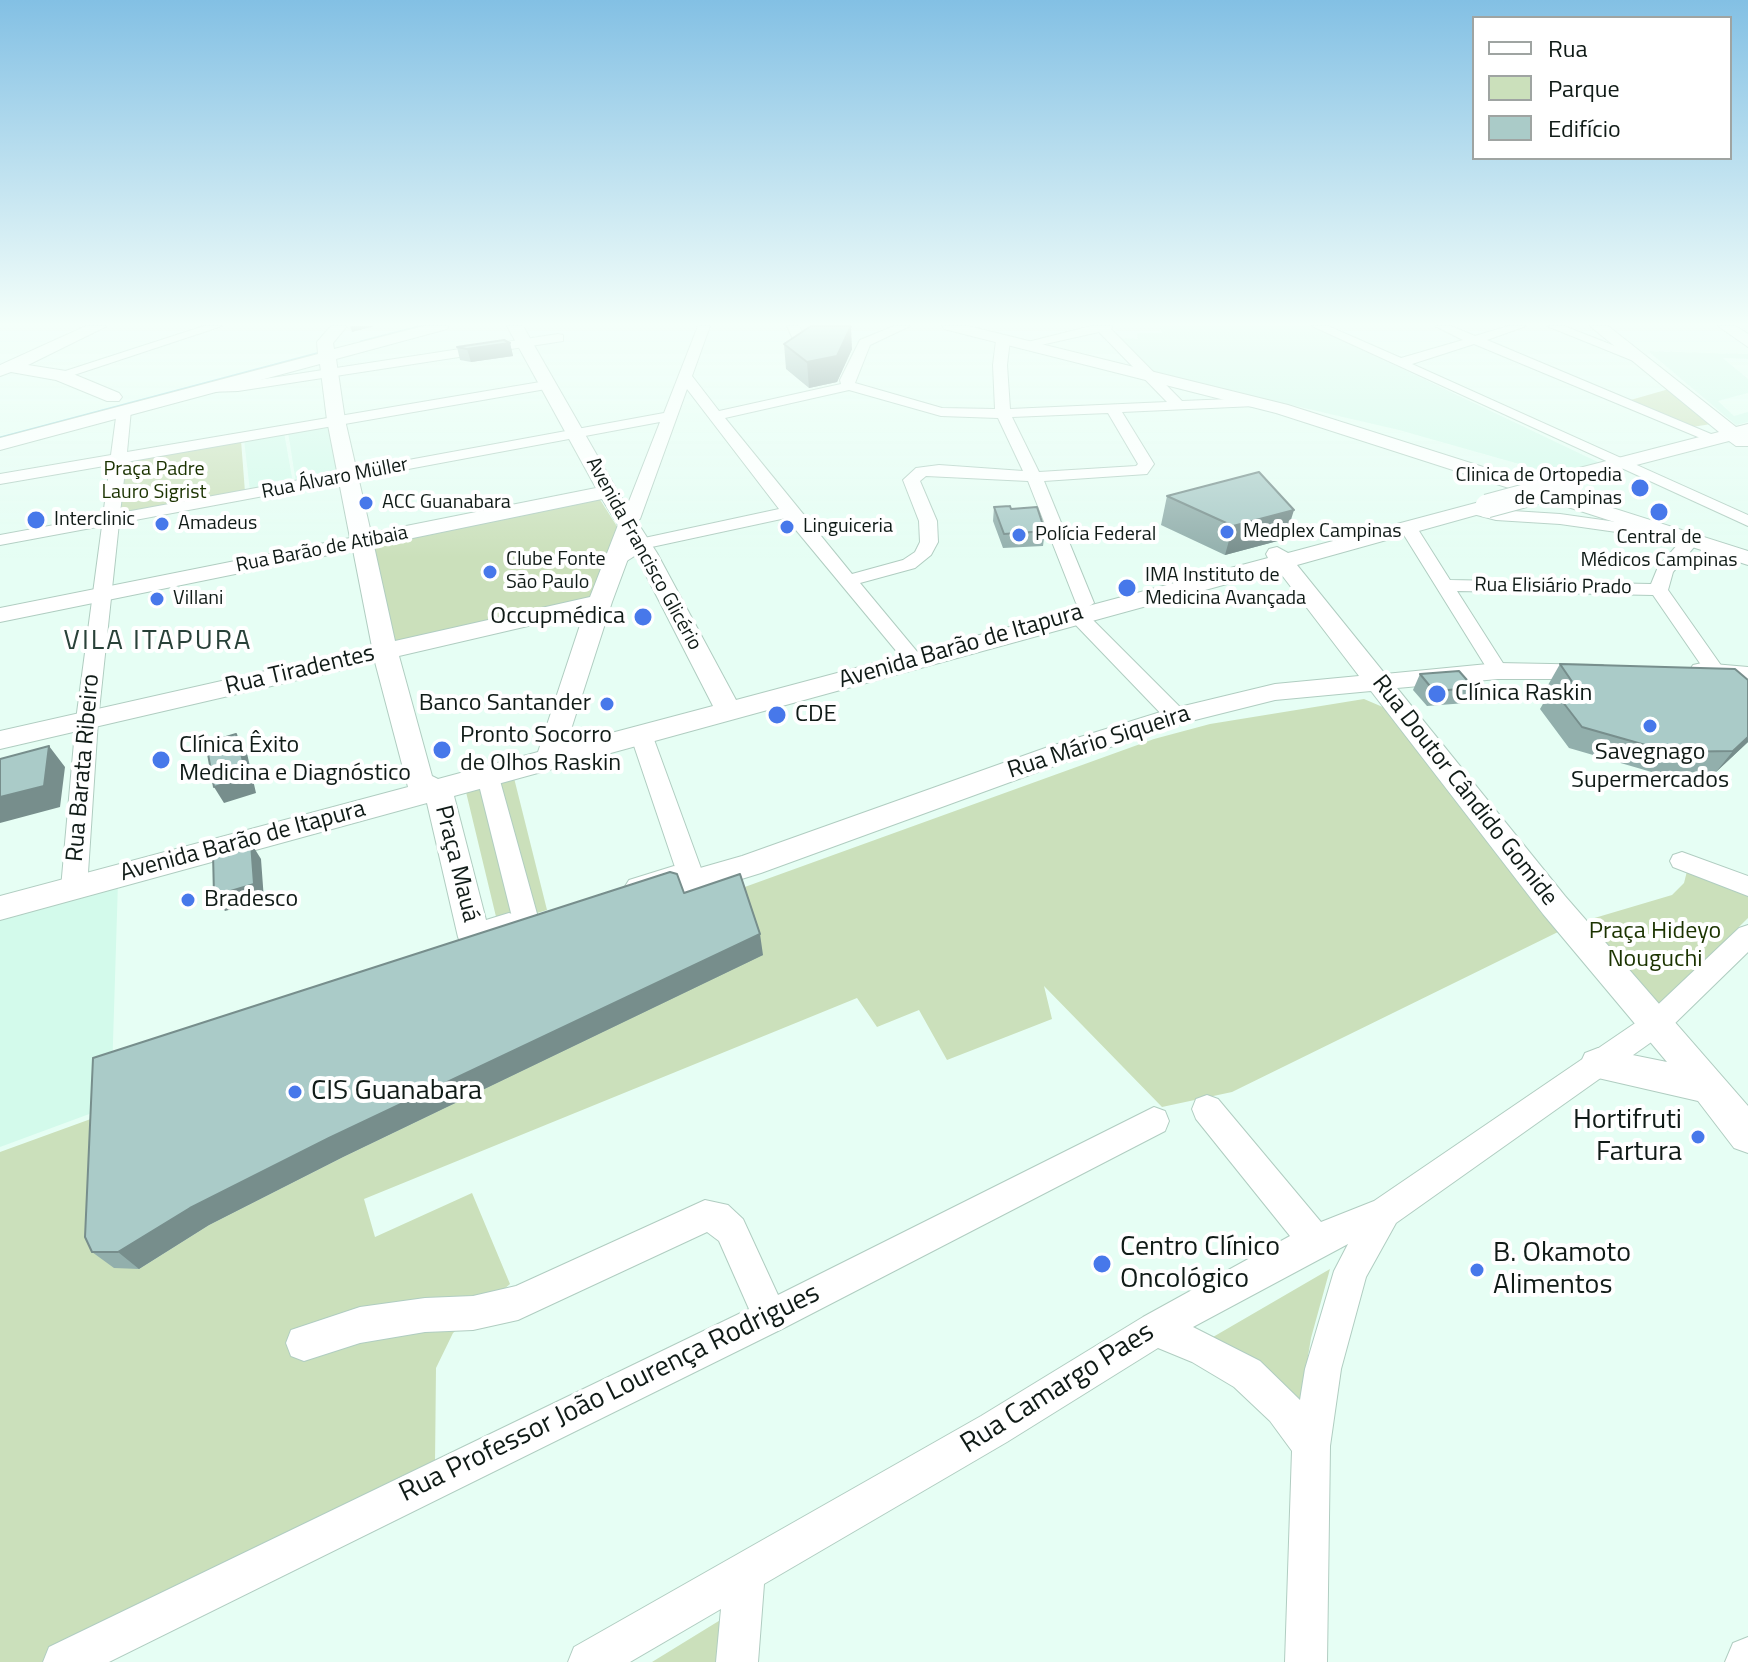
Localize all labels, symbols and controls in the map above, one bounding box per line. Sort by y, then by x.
legend [1472,16,1732,160]
text: Rua [1548,30,1587,66]
text: Parque [1548,70,1620,106]
text: Edifício [1548,110,1621,146]
street label: Rua Álvaro Müller [260,453,410,505]
street label: Avenida Francisco Glicério [580,453,706,655]
park label: Praça Padre Lauro Sigrist [101,458,207,505]
place label: Clinica de Ortopedia de Campinas [1455,464,1622,511]
marker: Clinica de Ortopedia de Campinas [1629,477,1651,499]
place label: ACC Guanabara [382,491,511,515]
marker: ACC Guanabara [357,494,375,512]
marker: Central de Médicos Campinas [1648,501,1670,523]
place label: Interclinic [54,508,135,532]
marker: Interclinic [25,509,47,531]
place label: Amadeus [178,512,257,536]
marker: Amadeus [153,515,171,533]
place label: Linguiceria [803,515,893,539]
marker: Linguiceria [778,518,796,536]
place label: Medplex Campinas [1243,520,1402,544]
street label: Rua Barão de Atibaia [234,522,410,578]
place label: Polícia Federal [1035,523,1156,547]
marker: Medplex Campinas [1218,523,1236,541]
marker: Polícia Federal [1010,526,1028,544]
place label: Central de Médicos Campinas [1580,526,1738,573]
place label: Clube Fonte São Paulo [506,548,606,595]
marker: Clube Fonte São Paulo [481,563,499,581]
place label: IMA Instituto de Medicina Avançada [1145,564,1306,611]
street label: Rua Elisiário Prado [1474,574,1632,600]
marker: IMA Instituto de Medicina Avançada [1116,577,1138,599]
place label: Villani [173,587,223,611]
marker: Villani [148,590,166,608]
street label: Avenida Barão de Itapura [836,598,1086,696]
place label: Occupmédica [490,603,625,631]
marker: Occupmédica [632,606,654,628]
district label: VILA ITAPURA [64,625,252,659]
street label: Rua Tiradentes [223,640,377,702]
street label: Rua Doutor Cândido Gomide [1365,670,1563,912]
street label: Rua Barata Ribeiro [61,673,107,863]
place label: Clínica Raskin [1455,680,1592,708]
marker: Clínica Raskin [1426,683,1448,705]
place label: Banco Santander [419,690,591,718]
marker: Banco Santander [598,695,616,713]
street label: Rua Mário Siqueira [1004,700,1194,786]
place label: CDE [795,701,837,729]
marker: CDE [766,704,788,726]
marker: Savegnago Supermercados [1641,717,1659,735]
place label: Pronto Socorro de Olhos Raskin [460,722,621,778]
place label: Clínica Êxito Medicina e Diagnóstico [179,732,411,788]
marker: Pronto Socorro de Olhos Raskin [431,739,453,761]
place label: Savegnago Supermercados [1571,739,1729,795]
marker: Clínica Êxito Medicina e Diagnóstico [150,749,172,771]
street label: Avenida Barão de Itapura [117,795,369,889]
street label: Praça Mauá [428,803,484,925]
place label: Bradesco [204,886,298,914]
marker: Bradesco [179,891,197,909]
park label: Praça Hideyo Nouguchi [1589,918,1721,974]
place label: CIS Guanabara [311,1075,482,1109]
marker: CIS Guanabara [286,1083,304,1101]
place label: Hortifruti Fartura [1573,1104,1682,1170]
marker: Hortifruti Fartura [1689,1128,1707,1146]
place label: Centro Clínico Oncológico [1120,1231,1280,1297]
place label: B. Okamoto Alimentos [1493,1237,1631,1303]
marker: Centro Clínico Oncológico [1091,1253,1113,1275]
marker: B. Okamoto Alimentos [1468,1261,1486,1279]
street label: Rua Professor João Lourença Rodrigues [394,1277,826,1511]
street label: Rua Camargo Paes [955,1316,1161,1462]

